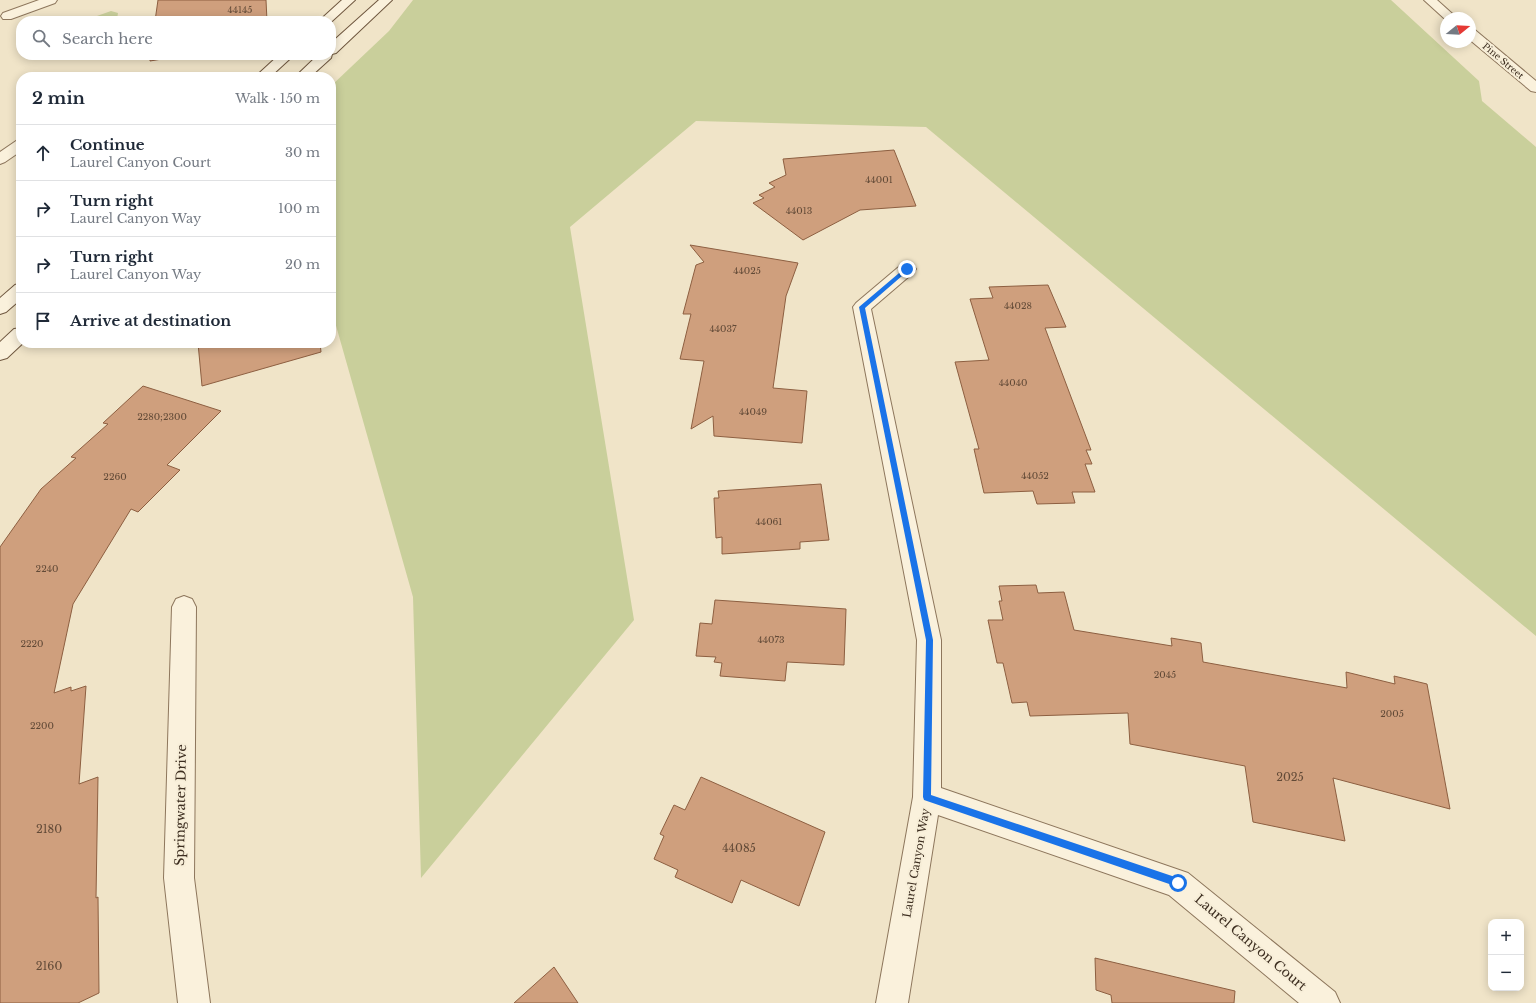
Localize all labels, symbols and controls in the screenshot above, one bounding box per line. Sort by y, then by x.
house number: 44145 [228,4,252,15]
north arrow [1440,12,1476,48]
search box [16,16,336,60]
icon: search [30,27,52,49]
text: Search here [62,29,153,48]
street label: Pine Street [1481,40,1527,81]
text: 2 min [32,88,85,109]
text: Walk · 150 m [235,90,320,107]
text: Continue [70,135,145,154]
icon: ahead [32,142,54,164]
text: 30 m [285,144,320,161]
text: Laurel Canyon Court [70,154,211,171]
house number: 44001 [865,174,893,185]
text: Turn right [70,191,153,210]
icon: right [32,198,54,220]
text: 100 m [278,200,320,217]
house number: 44013 [786,205,812,216]
text: Laurel Canyon Way [70,210,201,227]
text: Turn right [70,247,153,266]
icon: right [32,254,54,276]
text: 20 m [285,256,320,273]
route end [898,260,916,278]
house number: 44025 [733,265,761,276]
text: Laurel Canyon Way [70,266,201,283]
house number: 44028 [1004,300,1032,311]
icon: arrive [32,310,54,332]
text: Arrive at destination [70,311,231,330]
house number: 44037 [709,323,737,334]
house number: 44040 [999,377,1027,388]
house number: 44049 [739,406,767,417]
house number: 2280;2300 [137,411,187,422]
house number: 44052 [1021,470,1049,481]
house number: 2260 [103,471,127,482]
house number: 44061 [756,516,782,527]
house number: 2240 [36,563,58,574]
house number: 44073 [757,634,785,645]
house number: 2220 [20,638,44,649]
house number: 2045 [1154,669,1176,680]
house number: 2005 [1380,708,1404,719]
house number: 2200 [30,720,54,731]
street label: Springwater Drive [171,744,190,866]
house number: 2025 [1276,770,1304,784]
street label: Laurel Canyon Way [899,807,933,919]
house number: 2180 [36,822,62,836]
house number: 44085 [722,841,756,855]
route start [1169,874,1187,892]
street label: Laurel Canyon Court [1191,891,1310,994]
map controls [1488,919,1524,991]
button: + [1488,919,1524,955]
button: − [1488,955,1524,991]
house number: 2160 [36,959,62,973]

